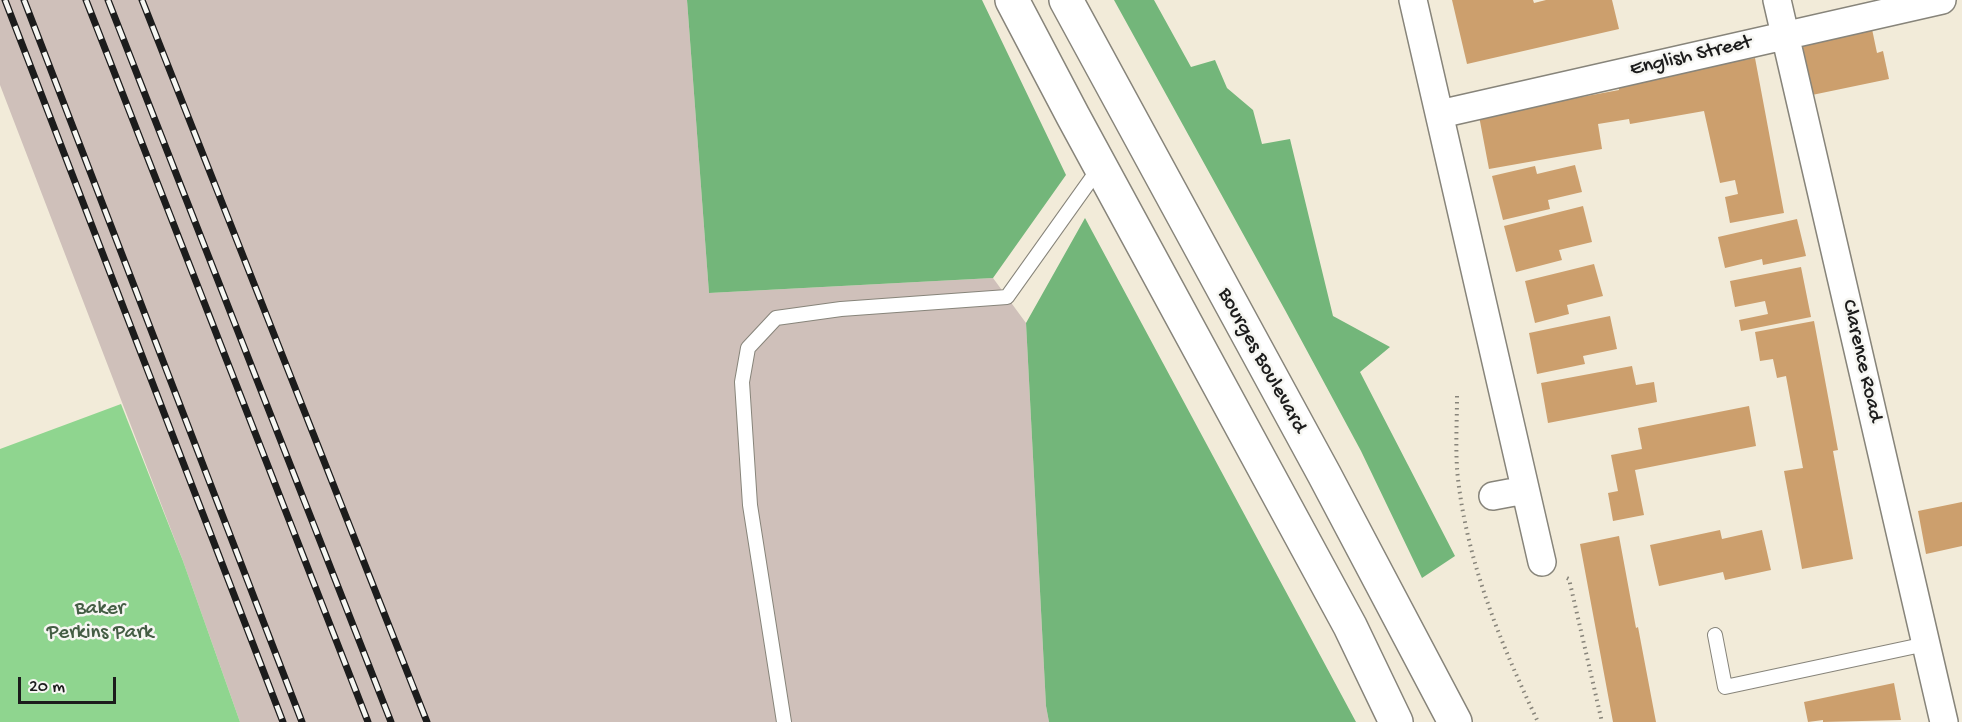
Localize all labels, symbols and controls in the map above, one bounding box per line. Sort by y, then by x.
street label: English Street [1628,31,1754,83]
street label: Bourges Boulevard [1211,284,1311,438]
street label: Clarence Road [1835,297,1887,425]
park label: Baker Perkins Park [47,597,153,647]
scale bar [21,665,118,703]
text: 20 m [29,677,65,698]

